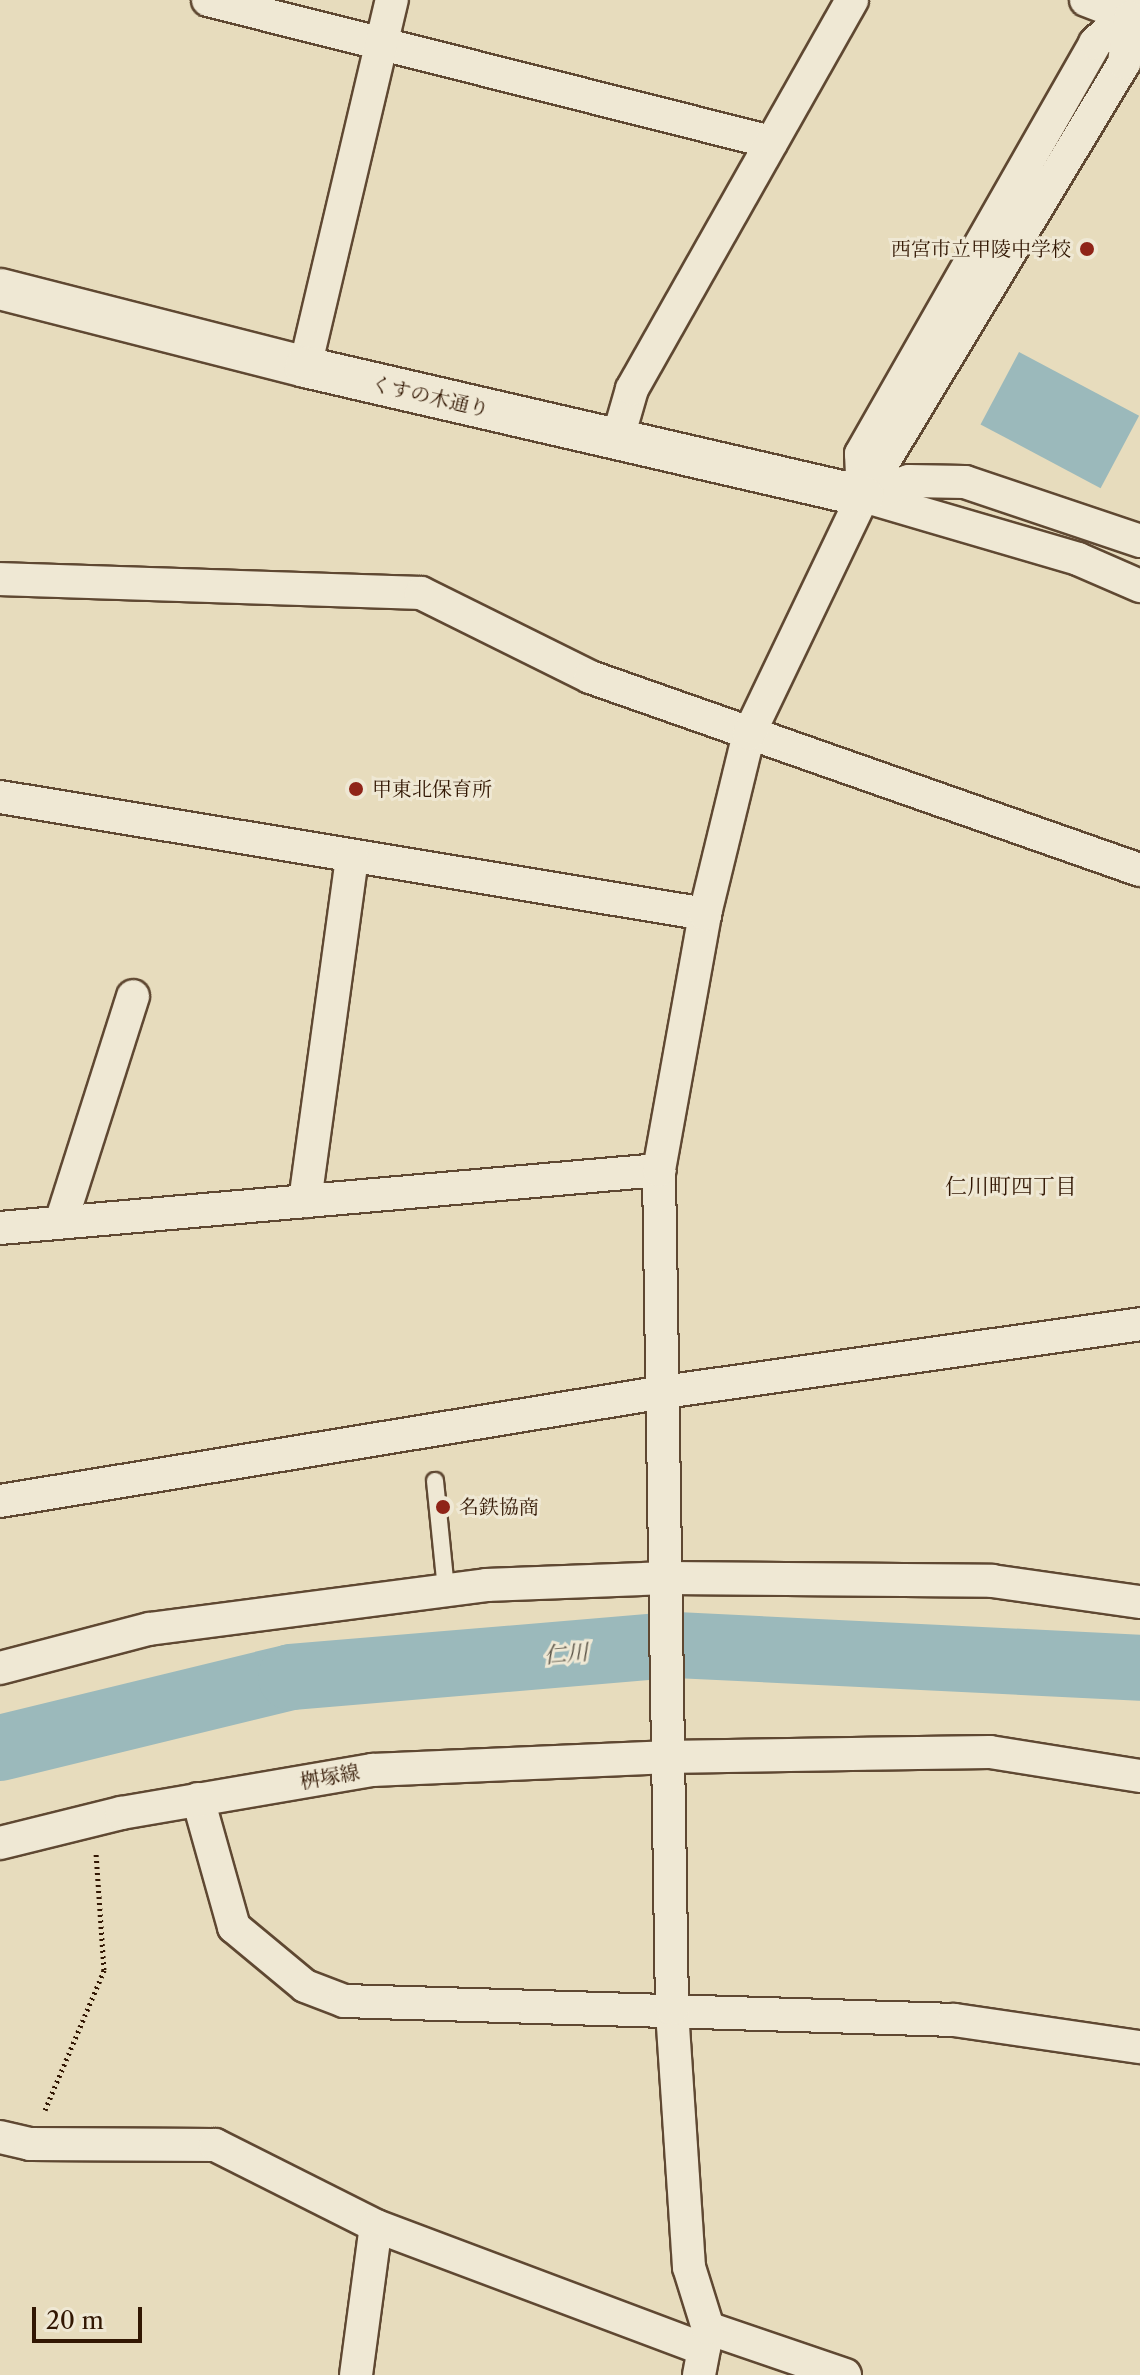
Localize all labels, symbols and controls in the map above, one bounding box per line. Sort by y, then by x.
place label: 西宮市立甲陵中学校 [891,237,1071,261]
marker: 西宮市立甲陵中学校 [1078,240,1096,258]
street label: くすの木通り [369,372,491,422]
place label: 甲東北保育所 [372,777,492,801]
marker: 甲東北保育所 [347,780,365,798]
district label: 仁川町四丁目 [945,1174,1077,1200]
place label: 名鉄協商 [459,1495,539,1519]
marker: 名鉄協商 [434,1498,452,1516]
water label: 仁川 [543,1639,589,1669]
street label: 桝塚線 [298,1760,362,1794]
scale bar [36,2291,146,2341]
text: 20 m [46,2306,104,2335]

